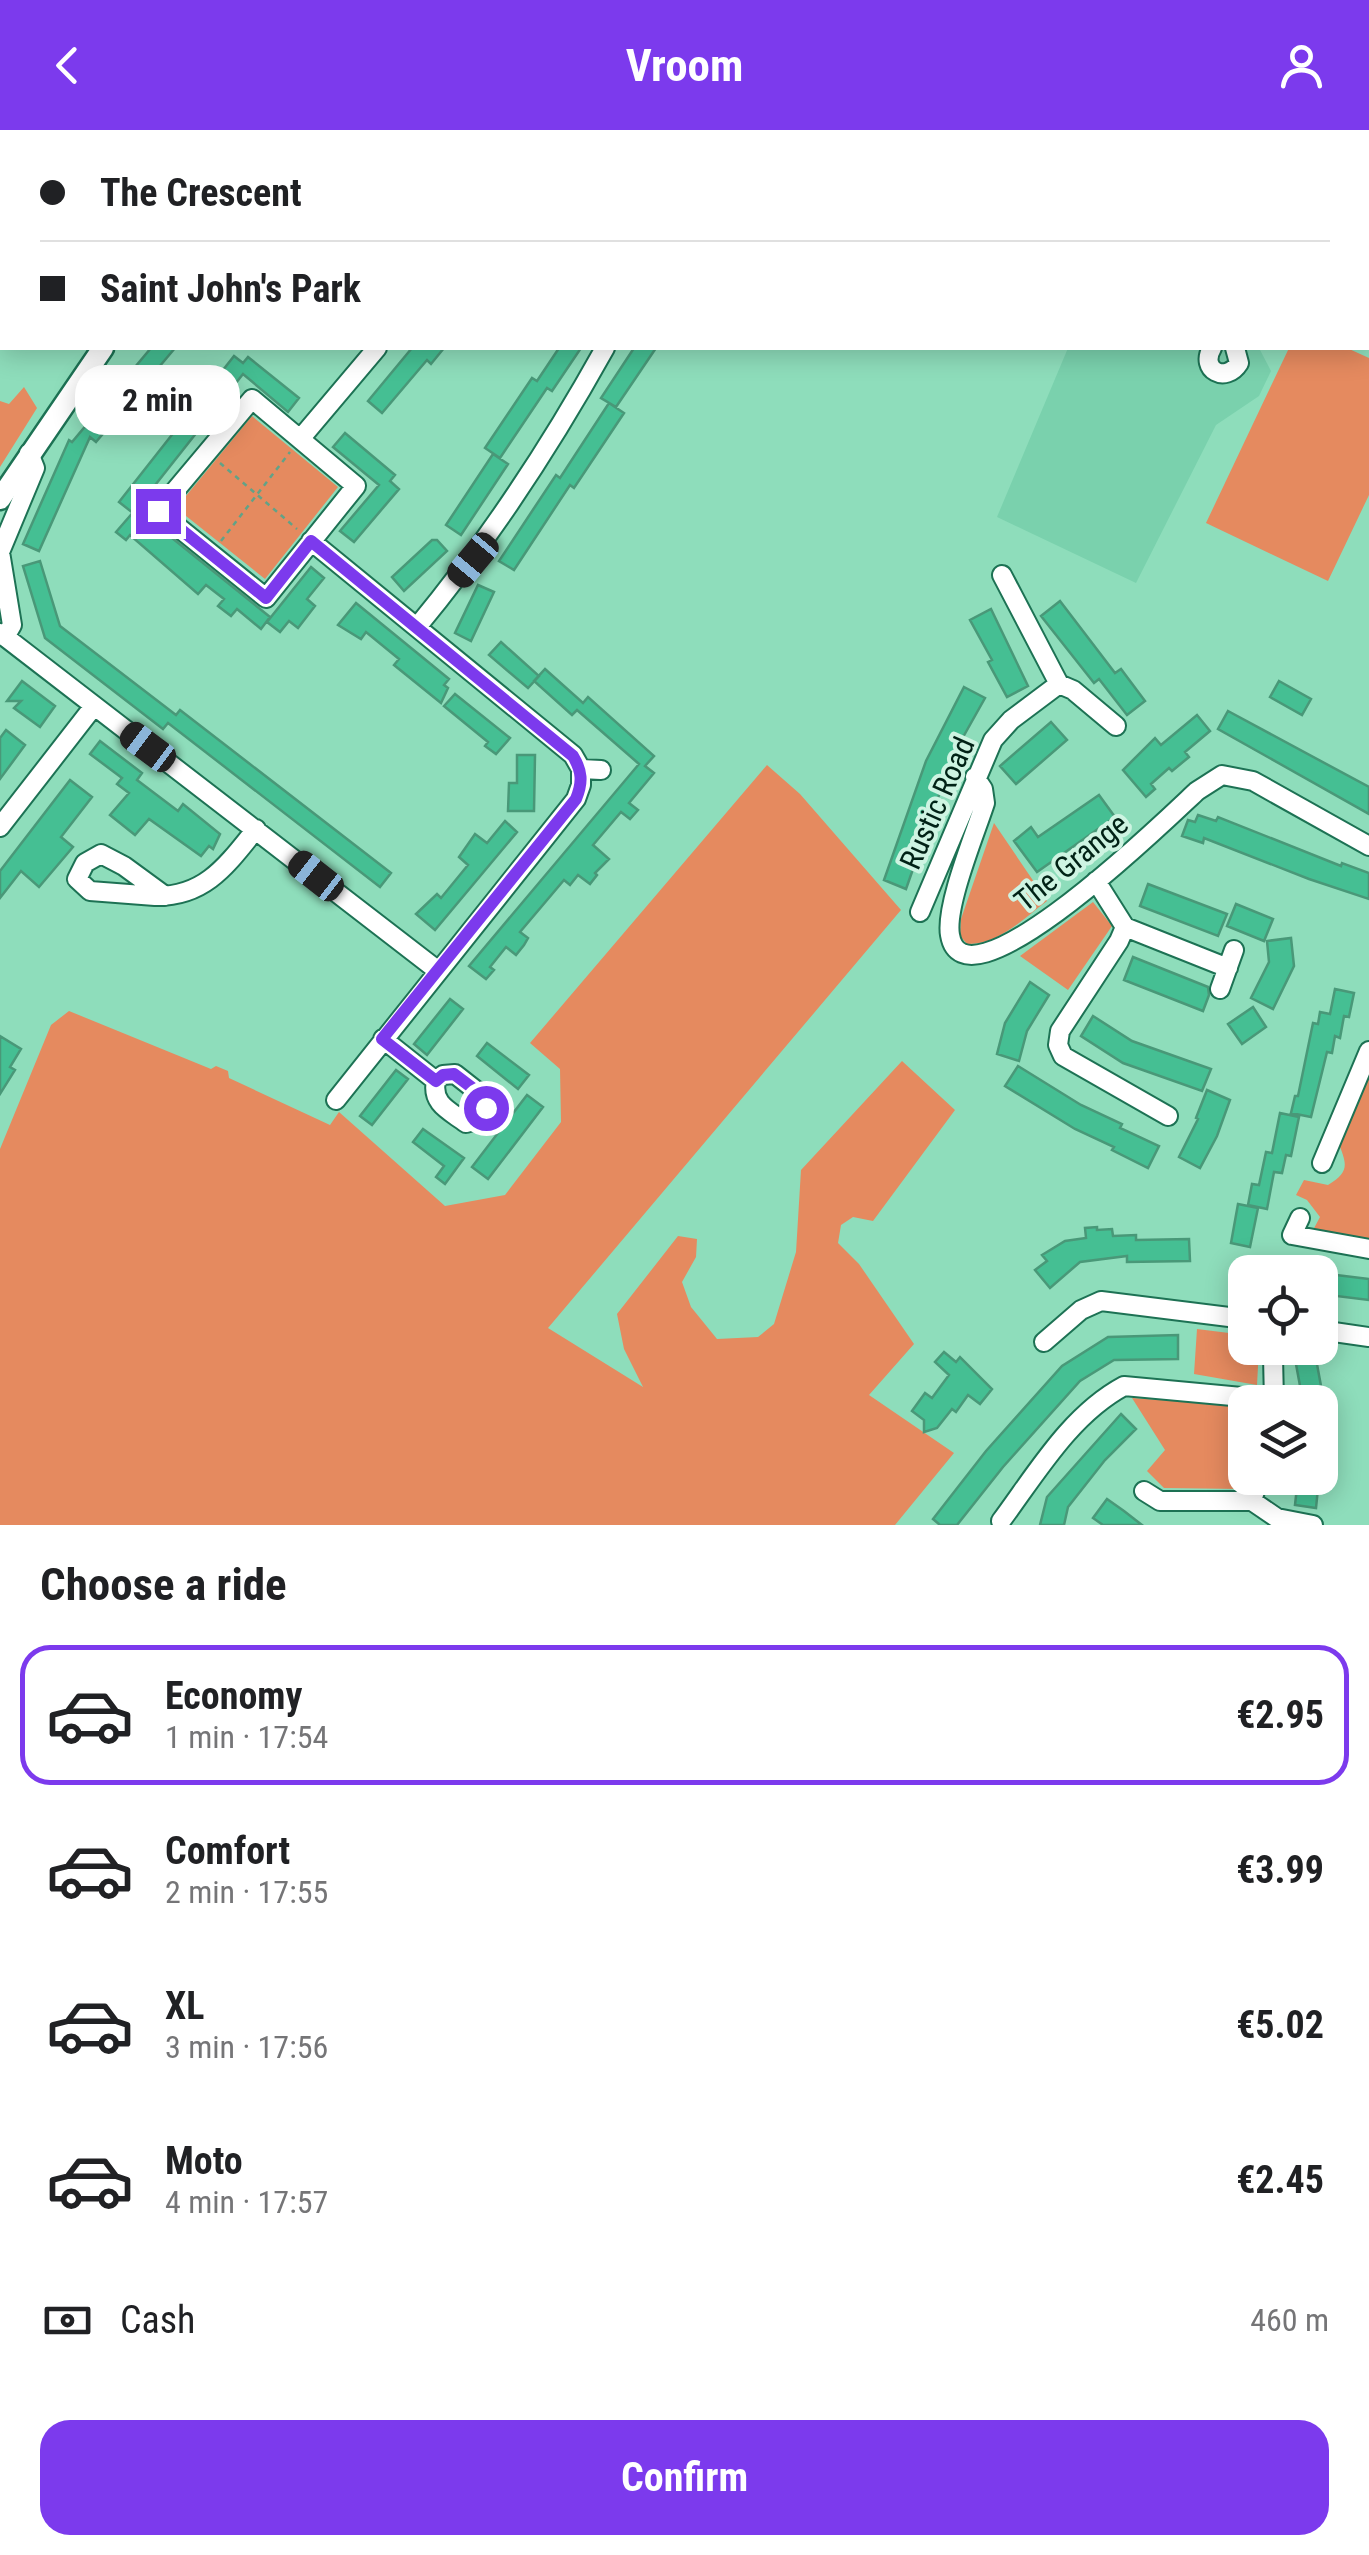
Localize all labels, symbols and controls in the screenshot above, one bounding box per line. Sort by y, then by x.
icon: back [40,38,95,93]
icon: person [1274,38,1329,93]
text: Vroom [626,39,743,92]
text: The Crescent [100,171,302,215]
text: Saint John's Park [100,267,361,311]
callout: 2 min [76,366,240,436]
text: 2 min [122,381,193,419]
route end [136,489,181,534]
car [442,527,504,593]
car [115,717,181,777]
street label: Rustic Road [892,732,982,874]
street label: The Grange [1007,806,1135,918]
car [283,846,349,906]
route start [464,1086,509,1131]
map controls [1228,1255,1338,1495]
button: locate [1228,1255,1338,1365]
button: layers [1228,1385,1338,1495]
text: Choose a ride [40,1558,287,1611]
icon: car [45,1670,135,1760]
text: Economy [165,1674,302,1718]
text: €2.95 [1236,1693,1324,1737]
text: 1 min · 17:54 [165,1718,328,1756]
icon: car [45,1825,135,1915]
text: Comfort [165,1829,290,1873]
text: €3.99 [1236,1848,1324,1892]
text: 2 min · 17:55 [165,1873,328,1911]
icon: car [45,1980,135,2070]
text: XL [165,1984,204,2028]
text: €5.02 [1236,2003,1324,2047]
text: 3 min · 17:56 [165,2028,328,2066]
icon: car [45,2135,135,2225]
text: Moto [165,2139,243,2183]
text: €2.45 [1236,2158,1324,2202]
text: 4 min · 17:57 [165,2183,328,2221]
icon: cash [40,2293,95,2348]
text: Cash [120,2298,195,2342]
text: 460 m [1250,2301,1329,2339]
button: Confirm [40,2420,1329,2535]

